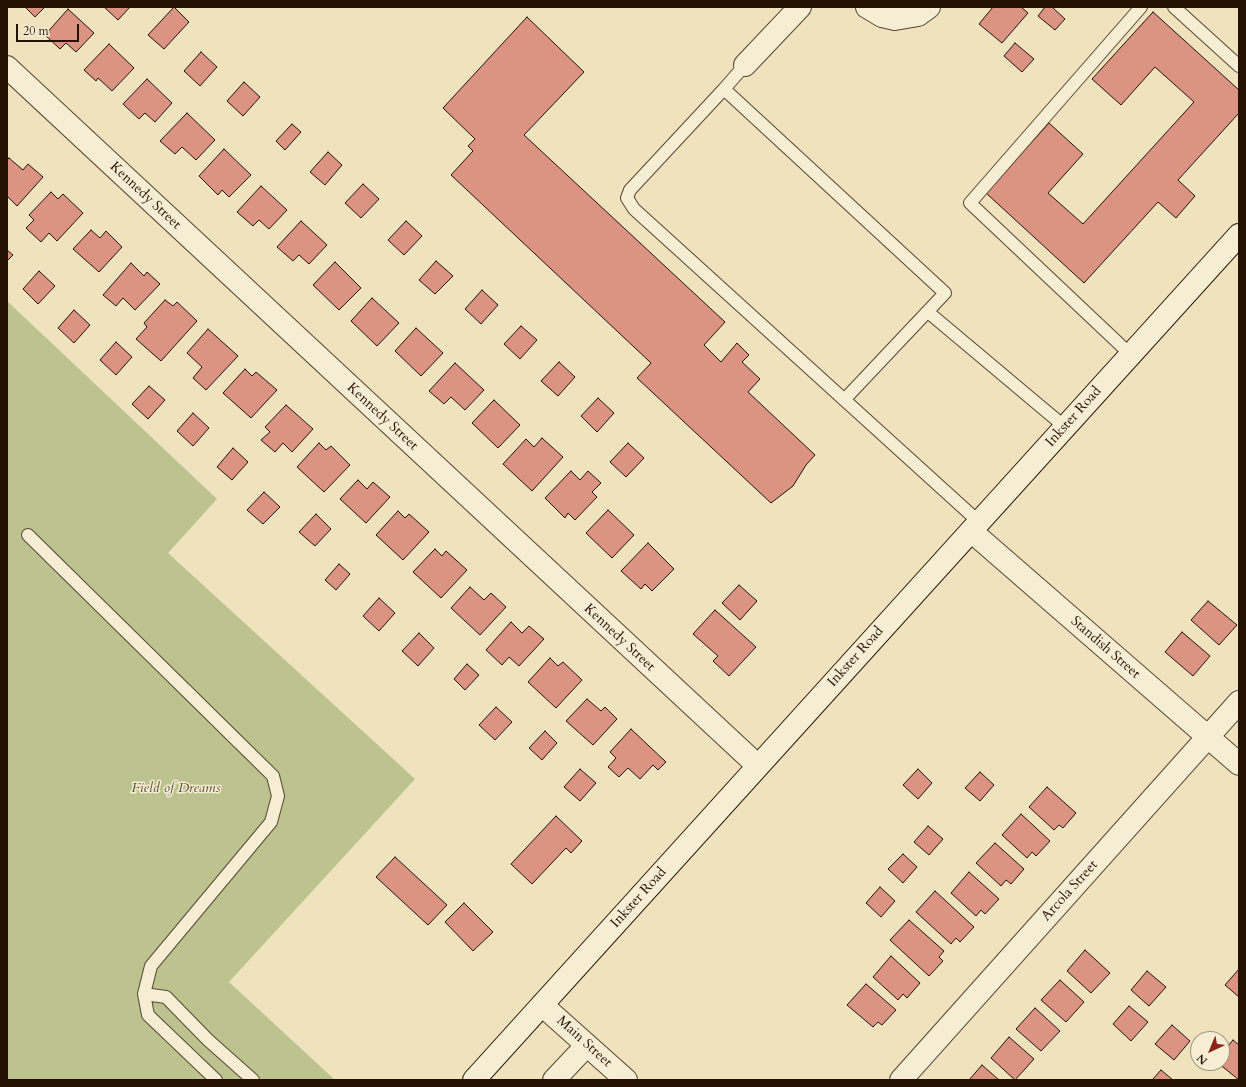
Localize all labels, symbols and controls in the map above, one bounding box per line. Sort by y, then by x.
scale bar [18,16,81,42]
text: 20 m [23,23,49,39]
street label: Kennedy Street [106,159,184,233]
street label: Kennedy Street [343,380,421,454]
street label: Inkster Road [1043,383,1105,451]
street label: Kennedy Street [580,601,658,675]
street label: Standish Street [1067,613,1143,683]
street label: Inkster Road [825,623,887,691]
park label: Field of Dreams [132,781,220,797]
street label: Arcola Street [1038,857,1102,925]
street label: Inkster Road [608,864,670,932]
street label: Main Street [553,1013,615,1071]
north arrow [1190,1031,1230,1071]
text: N [1193,1051,1211,1068]

